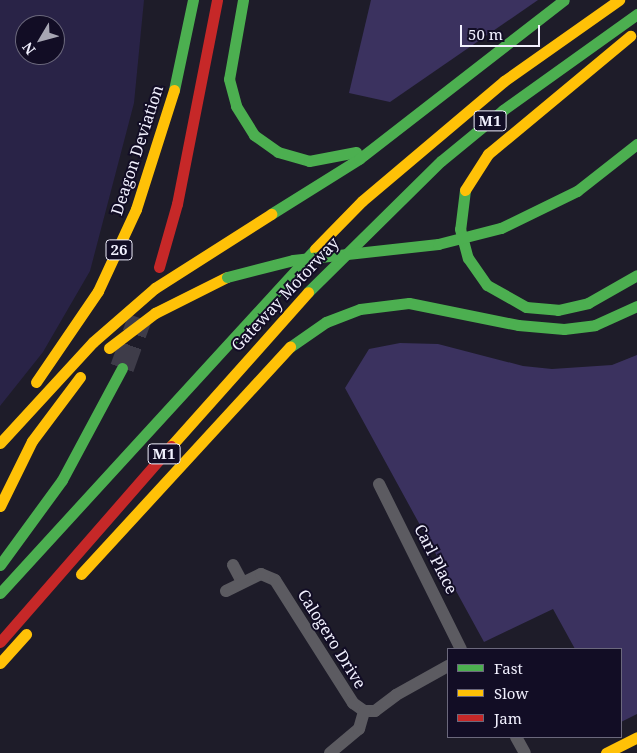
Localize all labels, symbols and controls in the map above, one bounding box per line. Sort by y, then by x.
north arrow [15,15,65,65]
scale bar [462,15,542,47]
text: 50 m [468,24,503,44]
text: N [18,39,39,59]
street label: Deagon Deviation [107,83,167,217]
road number: M1 [472,108,508,134]
street label: Gateway Motorway [227,233,343,355]
road number: 26 [105,238,133,262]
road number: M1 [146,442,182,466]
street label: Carl Place [410,521,462,597]
street label: Calogero Drive [294,586,370,692]
legend [447,648,622,738]
text: Fast [494,658,523,678]
text: Slow [494,683,528,703]
text: Jam [494,708,522,728]

